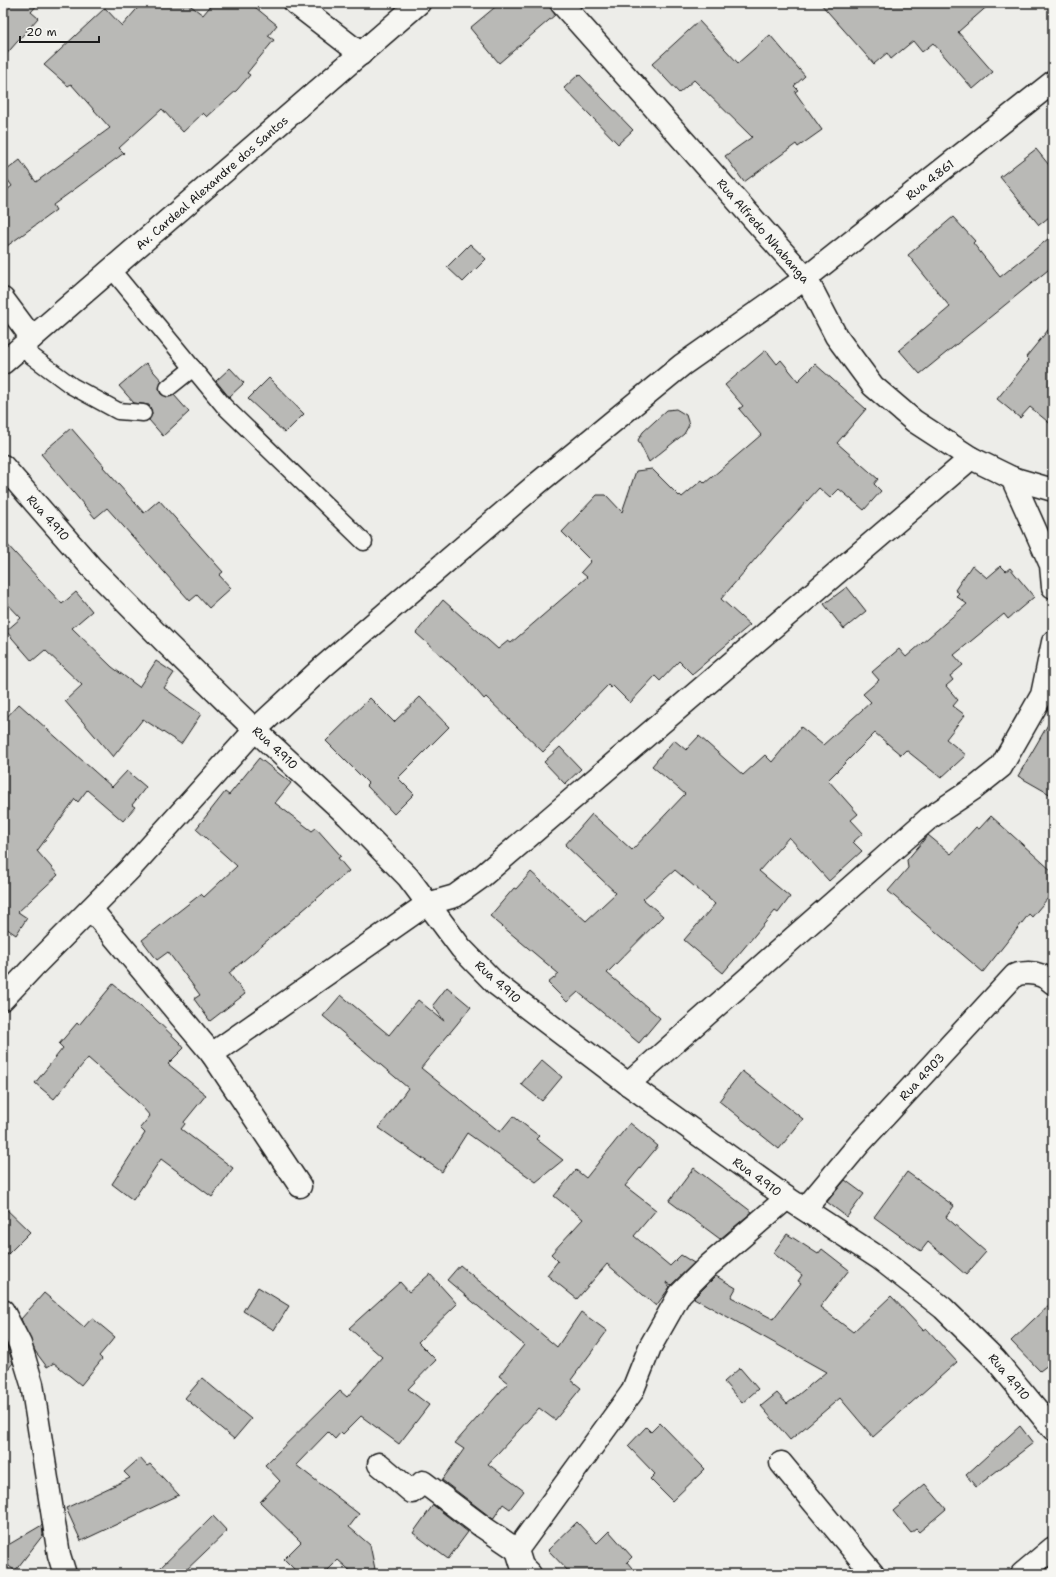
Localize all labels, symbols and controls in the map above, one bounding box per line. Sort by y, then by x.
scale bar [20,18,99,44]
text: 20 m [26,24,57,40]
street label: Av. Cardeal Alexandre dos Santos [132,112,292,254]
street label: Rua 4.861 [903,156,957,204]
street label: Rua Alfredo Nhabanga [713,175,813,287]
street label: Rua 4.910 [23,492,73,544]
street label: Rua 4.910 [249,723,301,773]
street label: Rua 4.910 [472,957,524,1007]
street label: Rua 4.903 [896,1050,948,1104]
street label: Rua 4.910 [729,1154,785,1200]
street label: Rua 4.910 [985,1350,1033,1404]

